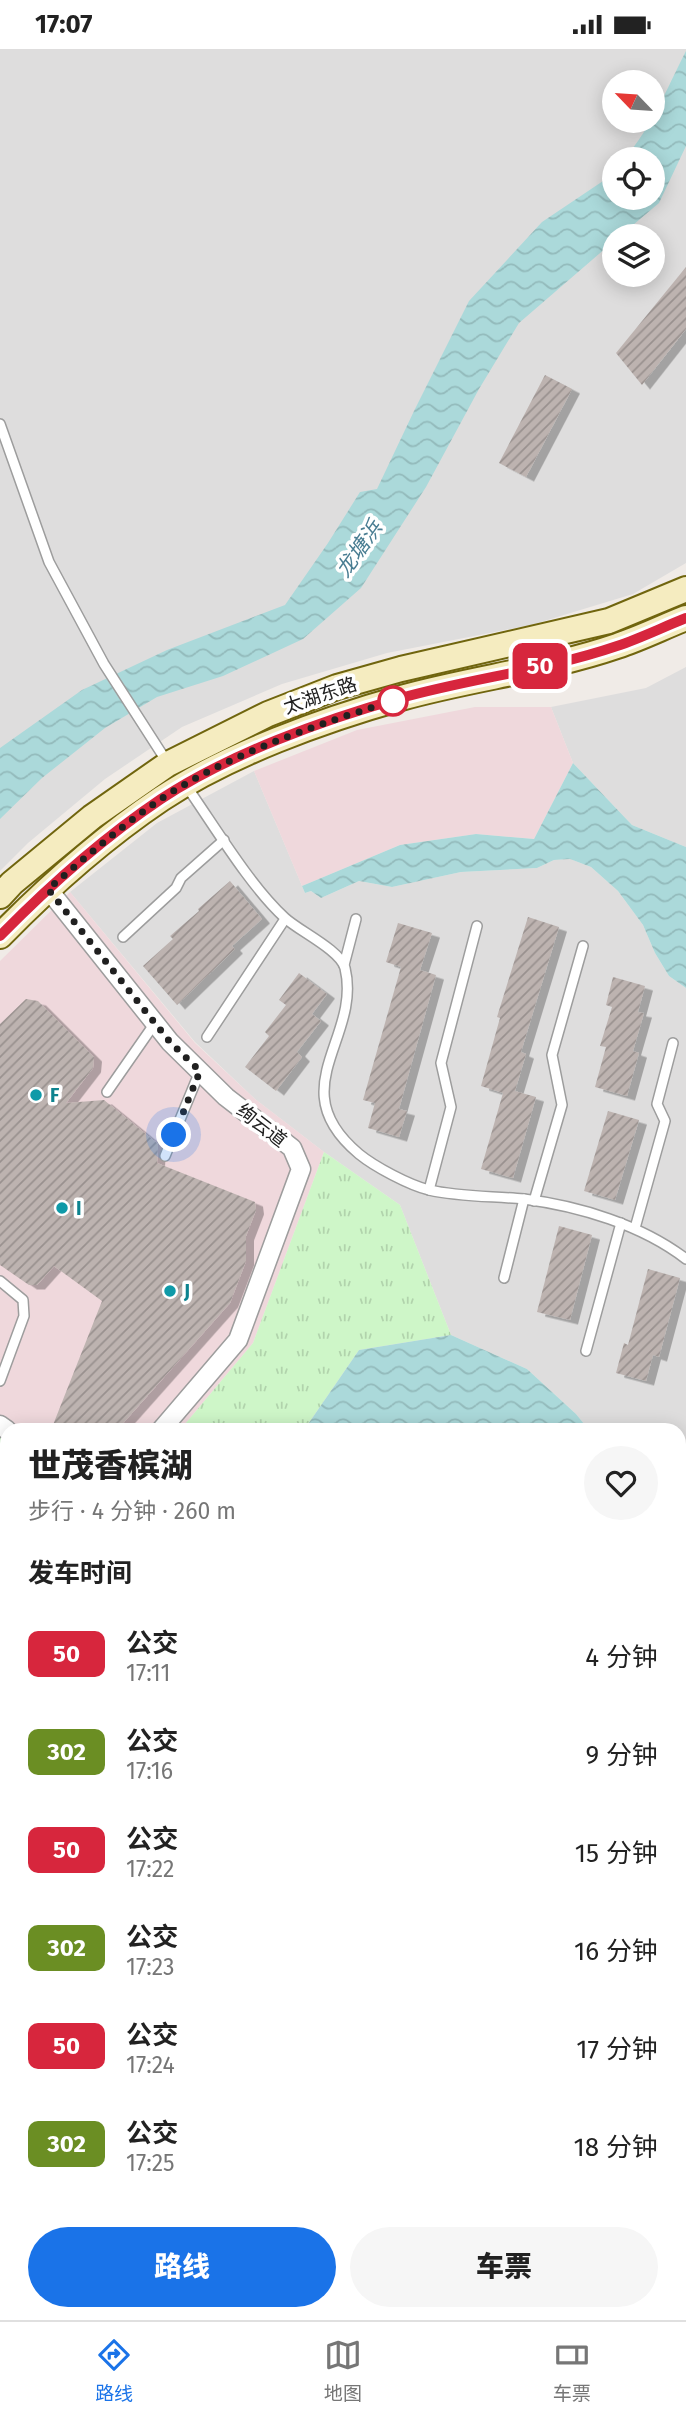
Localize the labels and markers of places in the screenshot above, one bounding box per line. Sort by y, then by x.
unlabelled marker [378,686,408,716]
place label: F [50,1084,60,1107]
marker: F [28,1087,44,1103]
place label: I [76,1197,82,1220]
marker: I [54,1200,70,1216]
place label: J [183,1280,190,1303]
marker: J [162,1283,178,1299]

